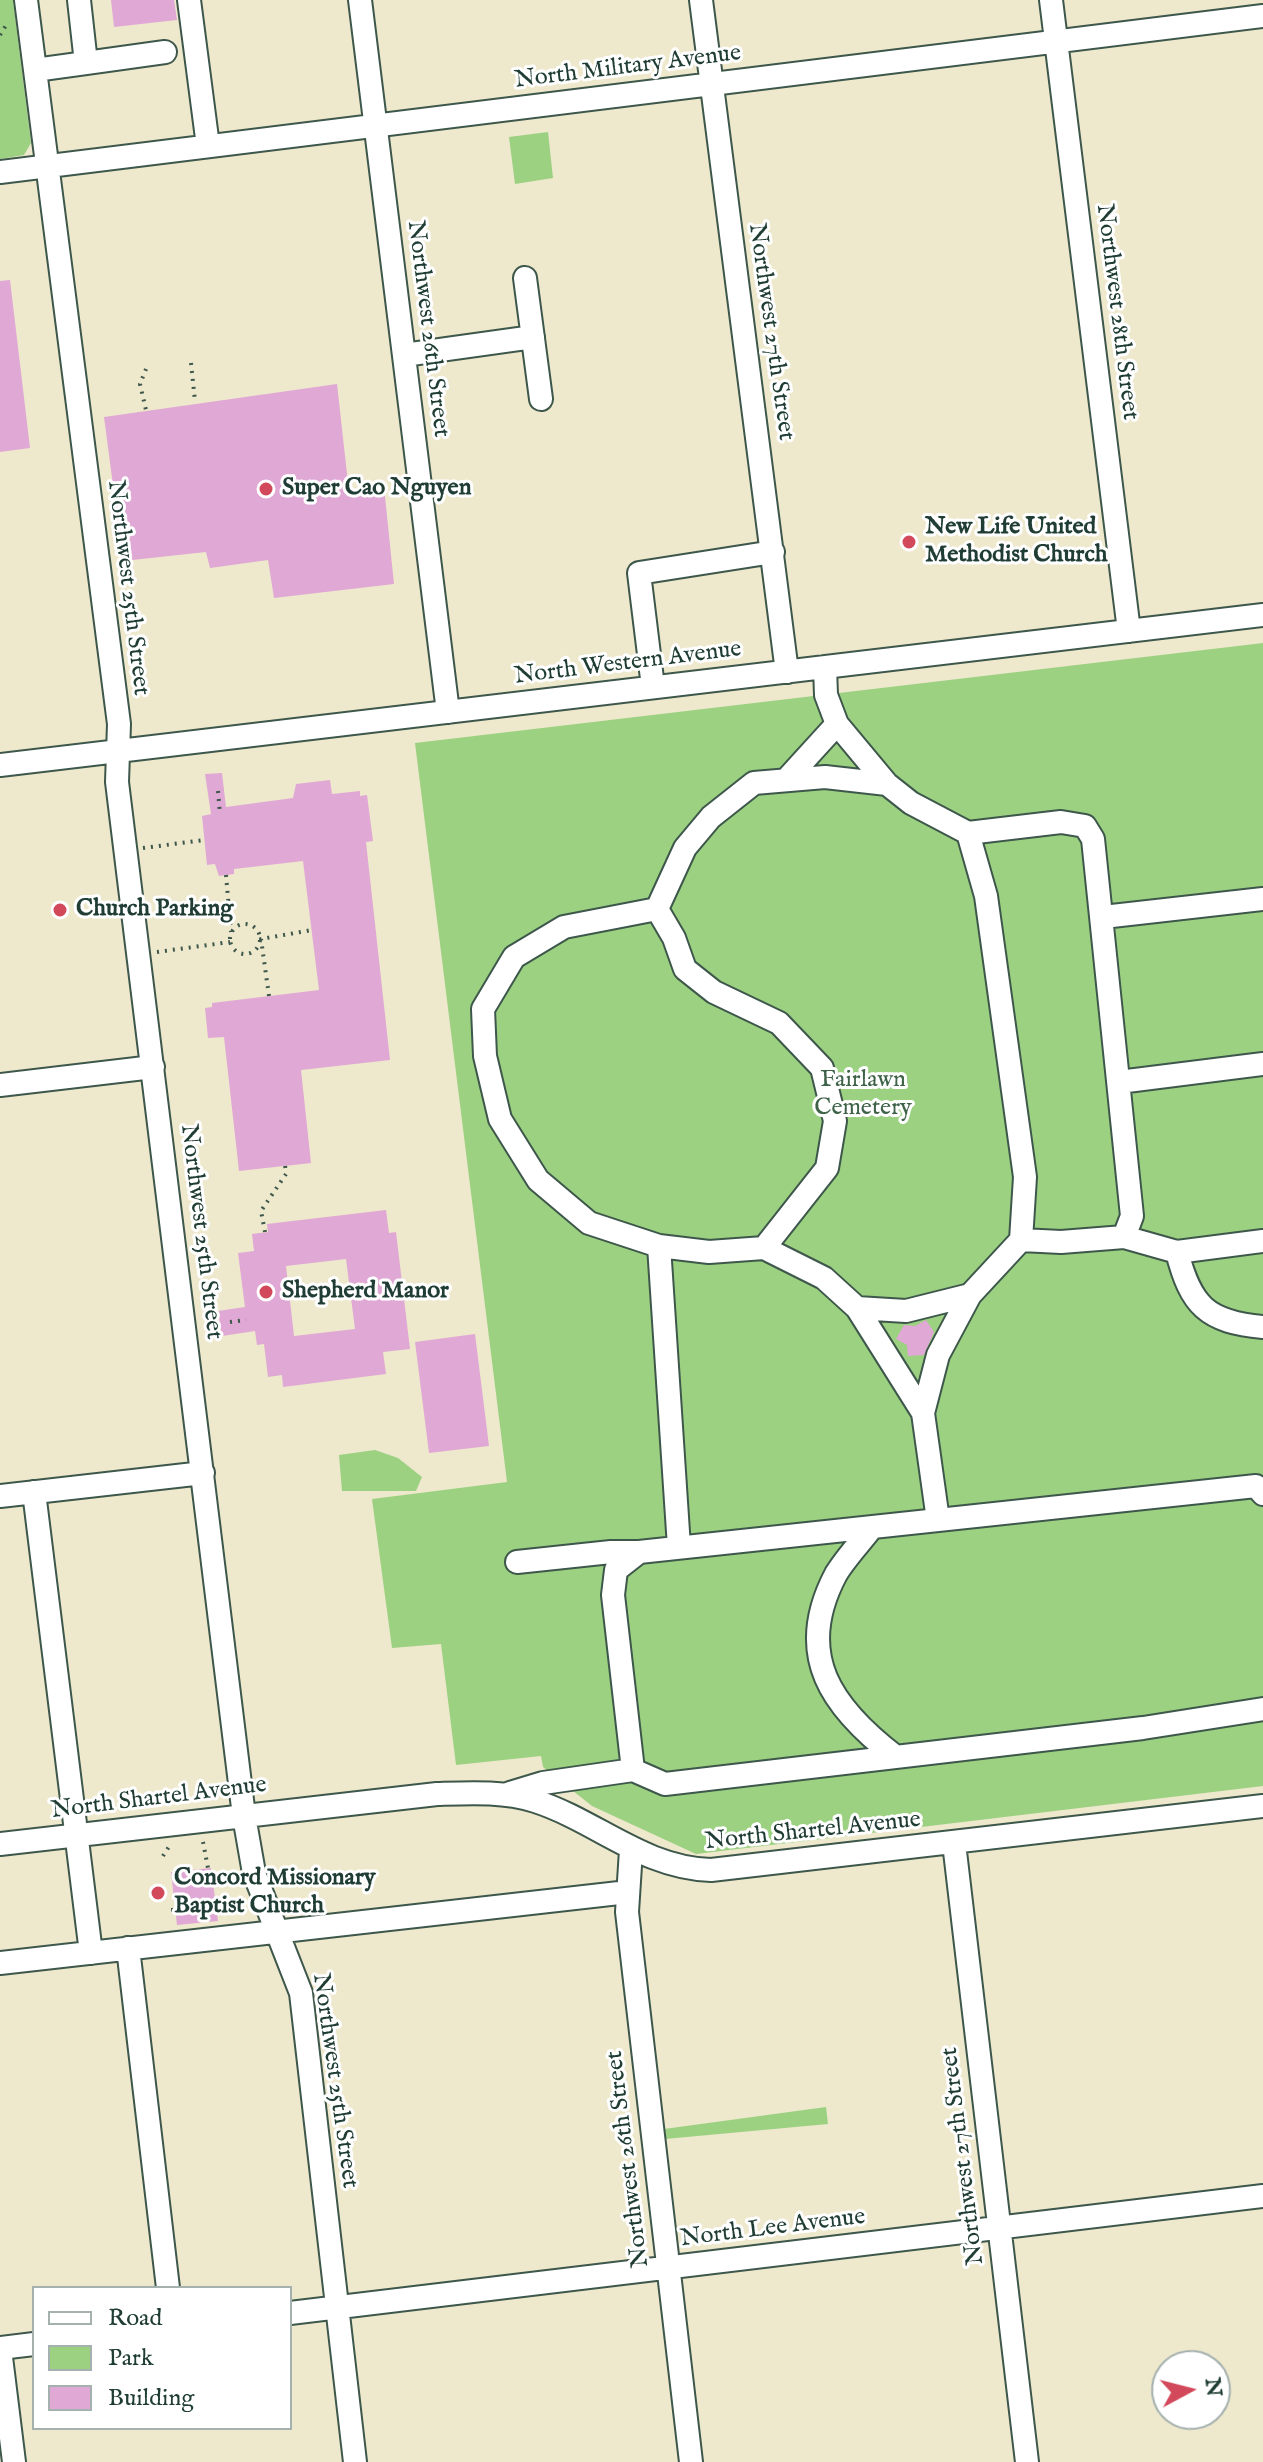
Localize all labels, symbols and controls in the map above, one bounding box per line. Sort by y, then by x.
street label: North Military Avenue [513,40,743,96]
street label: Northwest 28th Street [1088,202,1144,422]
street label: Northwest 26th Street [399,219,455,439]
street label: Northwest 27th Street [740,222,800,442]
place label: Super Cao Nguyen [282,475,471,503]
street label: Northwest 25th Street [99,479,155,697]
marker: Super Cao Nguyen [257,480,275,498]
place label: New Life United Methodist Church [925,514,1107,570]
marker: New Life United Methodist Church [900,533,918,551]
street label: North Western Avenue [513,636,743,692]
place label: Church Parking [76,896,233,924]
marker: Church Parking [51,901,69,919]
park label: Fairlawn Cemetery [814,1067,912,1123]
street label: Northwest 25th Street [172,1123,228,1341]
place label: Shepherd Manor [282,1278,449,1306]
marker: Shepherd Manor [257,1283,275,1301]
street label: North Shartel Avenue [50,1772,268,1826]
street label: North Shartel Avenue [704,1806,922,1858]
place label: Concord Missionary Baptist Church [174,1865,376,1921]
marker: Concord Missionary Baptist Church [149,1884,167,1902]
street label: Northwest 25th Street [305,1972,363,2190]
street label: Northwest 27th Street [936,2046,992,2266]
street label: Northwest 26th Street [601,2049,657,2269]
street label: North Lee Avenue [679,2203,867,2255]
legend [32,2286,292,2430]
text: Road [108,2303,162,2334]
text: Park [108,2343,154,2374]
north arrow [1151,2350,1231,2430]
text: N [1198,2376,1228,2398]
text: Building [108,2383,194,2414]

